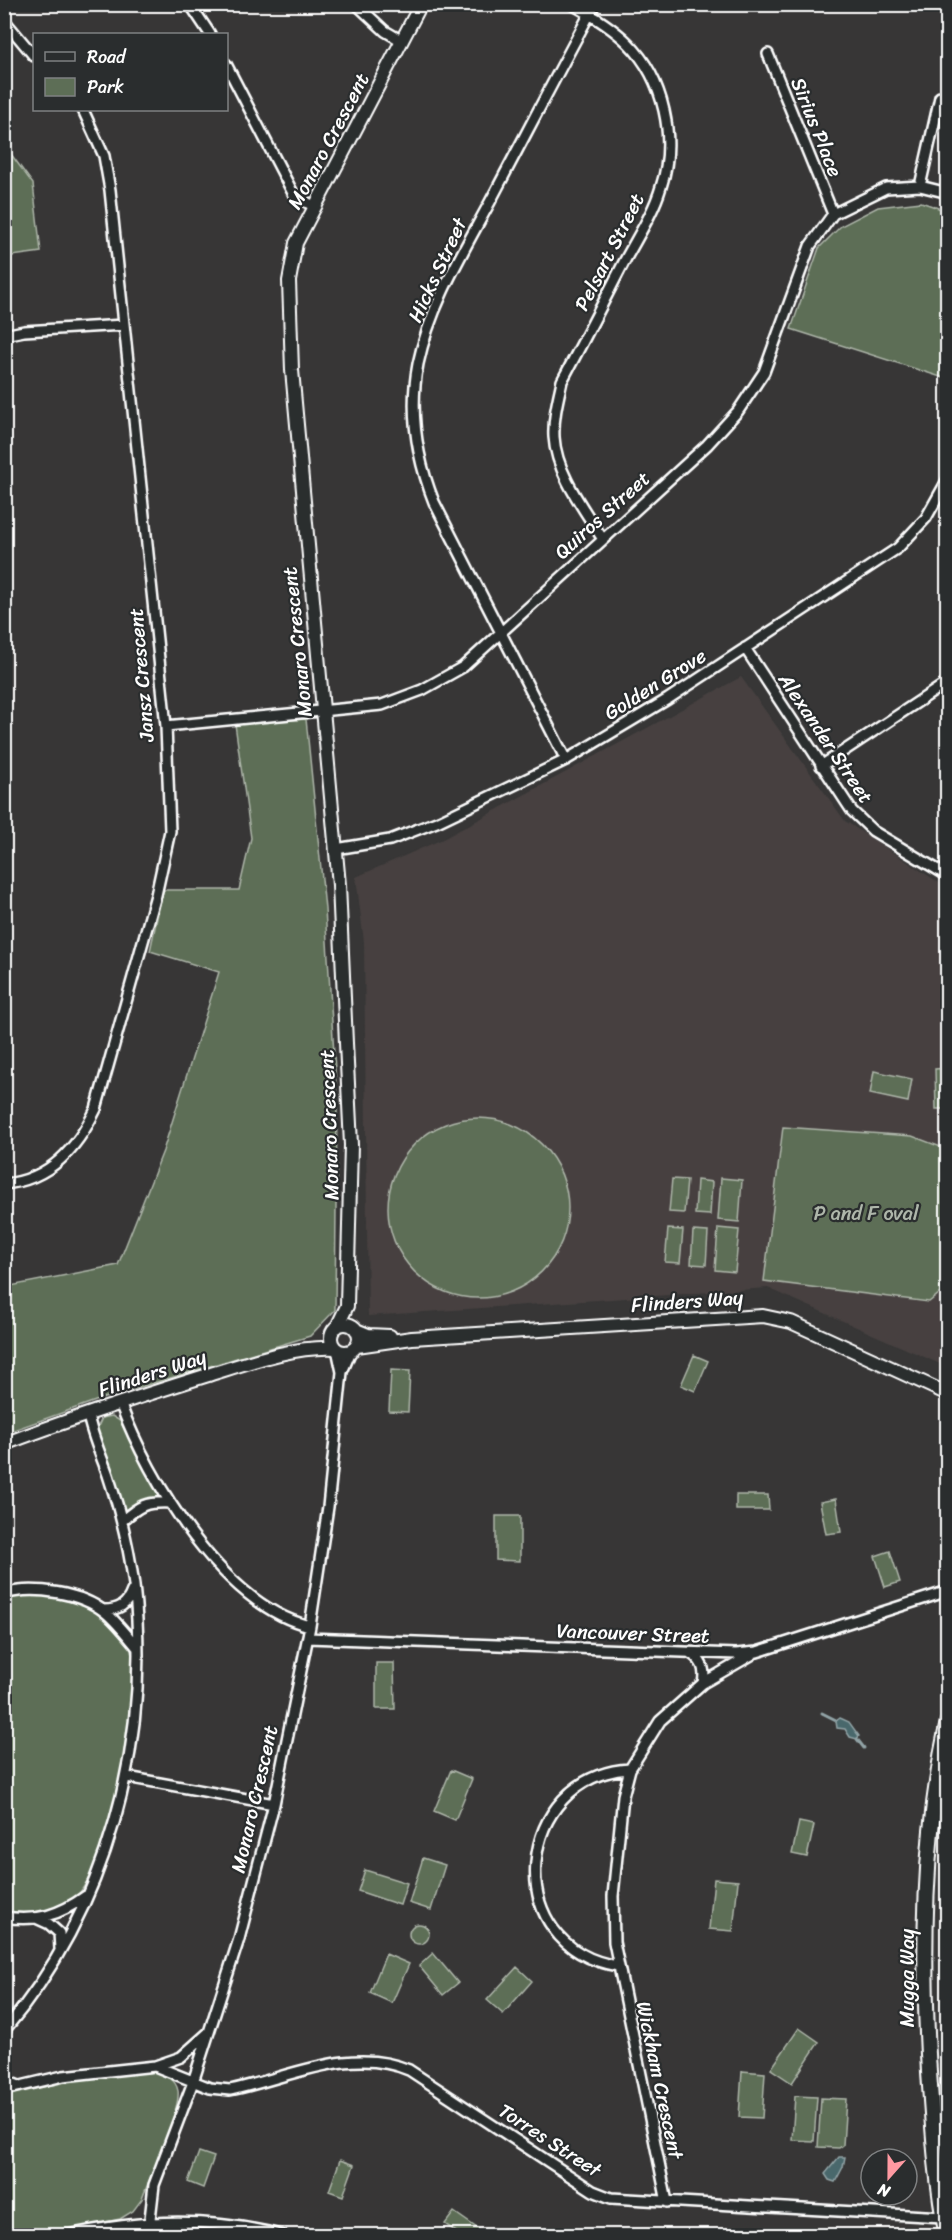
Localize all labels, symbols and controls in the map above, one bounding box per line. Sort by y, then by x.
legend [33,33,228,111]
text: Road [87,41,127,73]
street label: Monaro Crescent [278,66,379,216]
text: Park [87,71,124,103]
street label: Sirius Place [781,72,852,182]
street label: Pelsart Street [565,187,654,317]
street label: Hicks Street [398,211,477,328]
street label: Quiros Street [546,462,659,568]
street label: Monaro Crescent [272,565,323,719]
street label: Jansz Crescent [118,606,165,744]
street label: Golden Grove [597,639,713,730]
street label: Alexander Street [768,665,883,811]
street label: Monaro Crescent [309,1049,350,1201]
park label: P and F oval [813,1196,920,1231]
street label: Flinders Way [630,1280,745,1323]
street label: Flinders Way [93,1339,212,1407]
street label: Vancouver Street [556,1613,710,1654]
street label: Monaro Crescent [220,1722,289,1876]
street label: Mugga Way [890,1928,925,2027]
street label: Wickham Crescent [626,1998,693,2163]
street label: Torres Street [491,2094,609,2187]
north arrow [859,2147,919,2207]
text: N [873,2175,895,2206]

